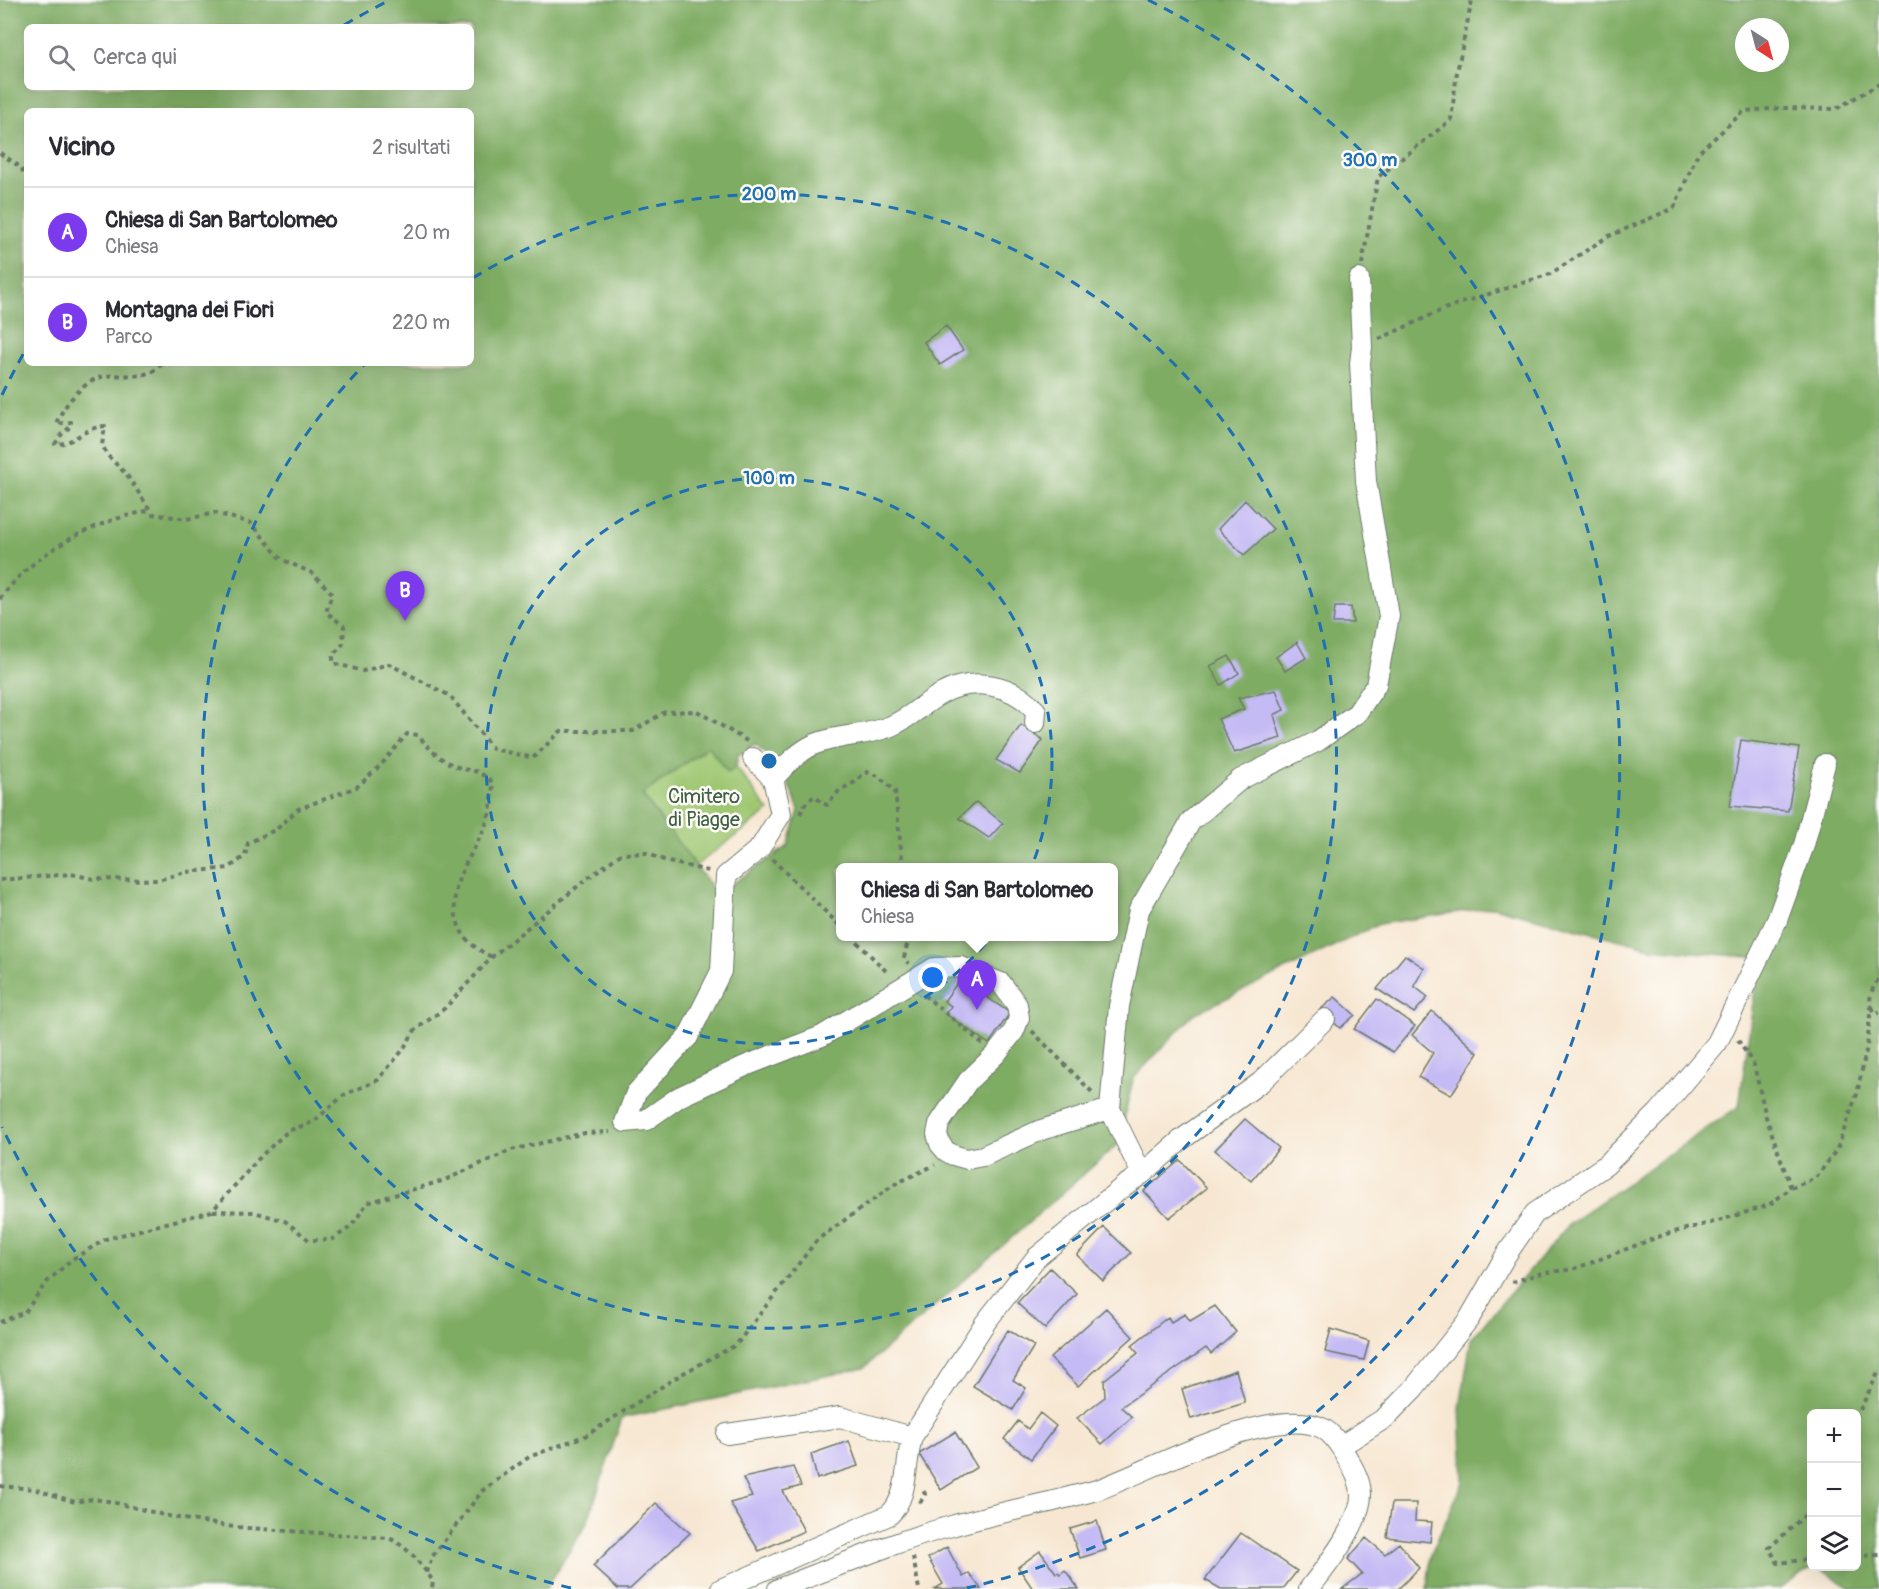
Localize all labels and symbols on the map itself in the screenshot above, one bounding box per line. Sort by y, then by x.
north arrow [1735,18,1789,72]
text: 300 m [1343,149,1397,172]
text: 200 m [742,183,796,206]
text: 100 m [743,467,795,490]
pin: B [386,572,424,621]
centre of rings [759,751,779,771]
park label: Cimitero di Piagge [668,784,740,832]
pin: A [958,960,996,1010]
your location [918,963,947,992]

